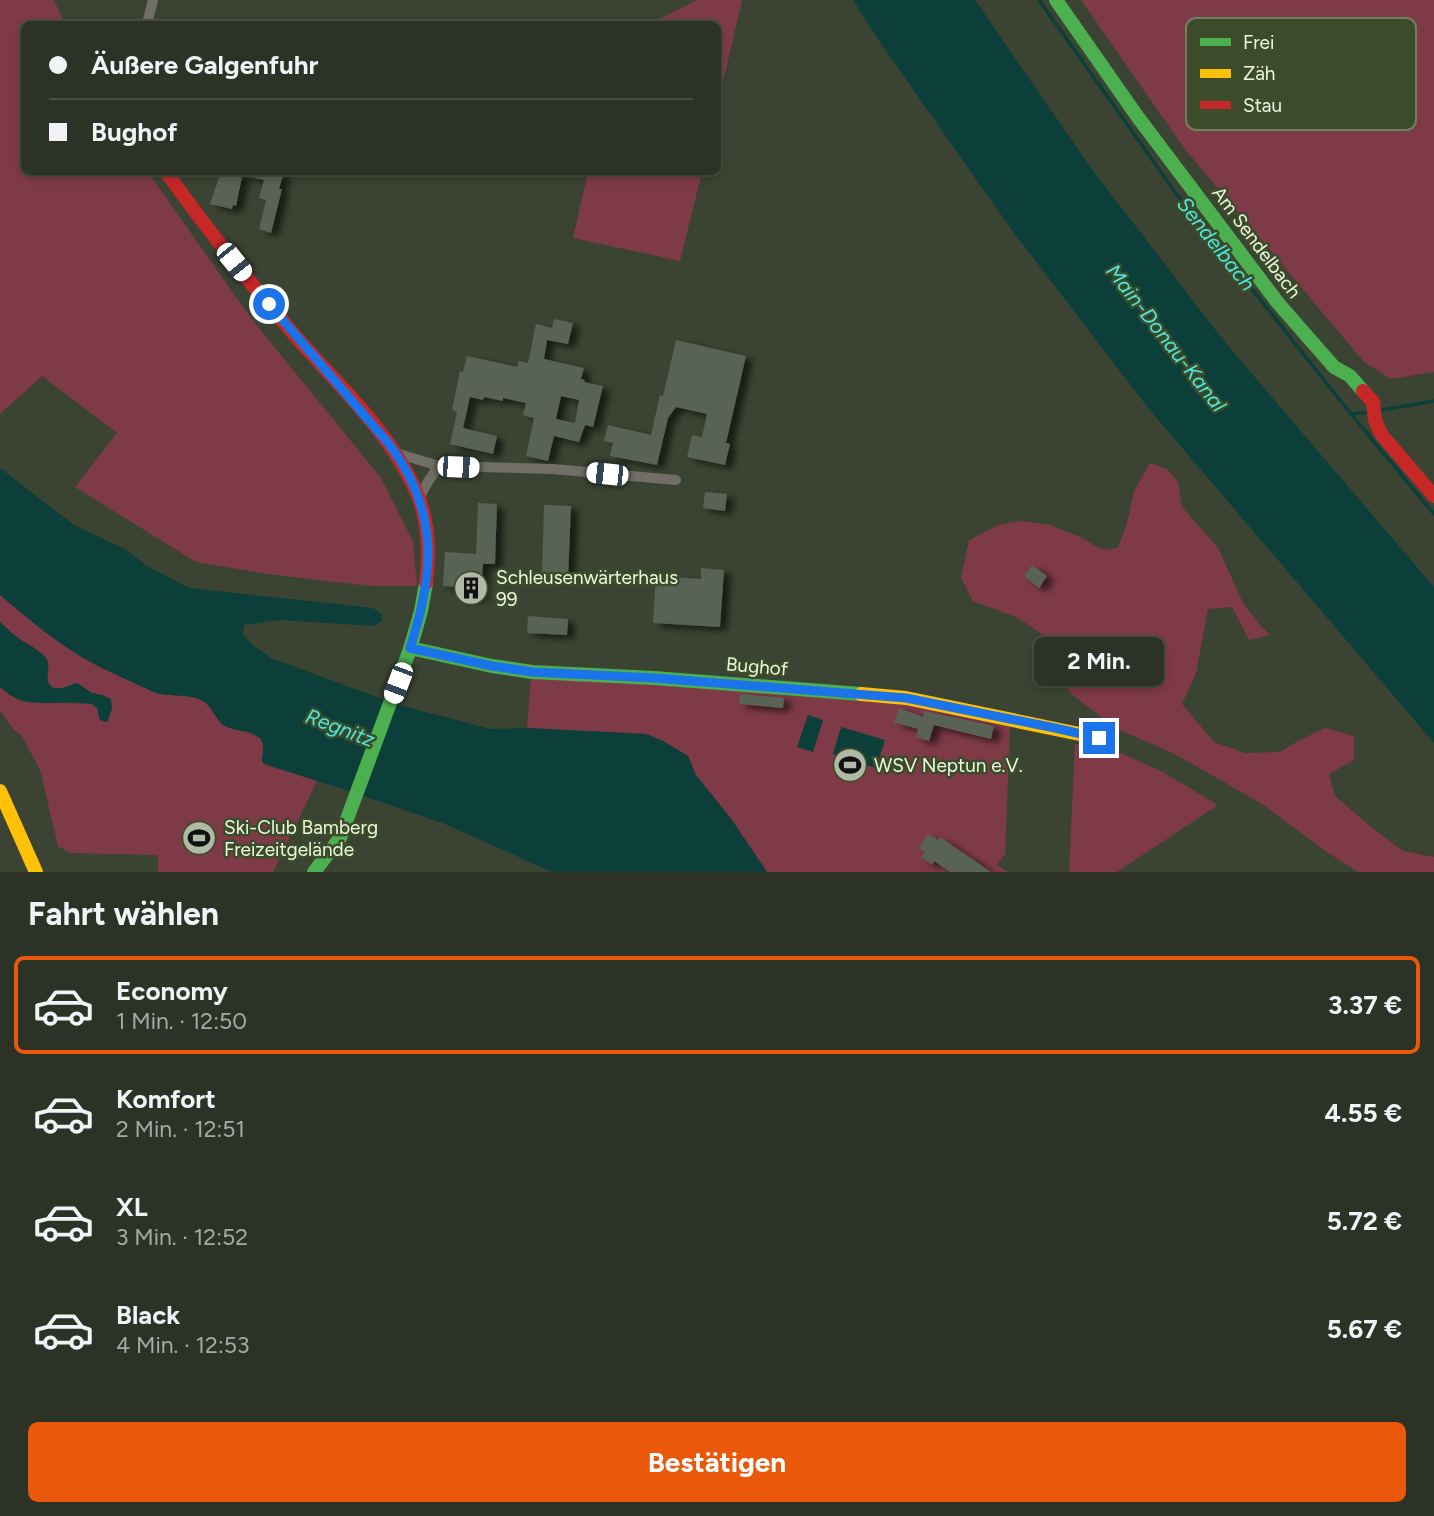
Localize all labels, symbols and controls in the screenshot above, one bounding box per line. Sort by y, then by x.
legend [1186,18,1416,130]
text: Frei [1243,31,1274,54]
text: Äußere Galgenfuhr [91,49,318,81]
text: Zäh [1243,62,1275,85]
text: Stau [1243,94,1282,117]
text: Bughof [91,116,177,148]
street label: Am Sendelbach [1208,182,1306,302]
water label: Sendelbach [1171,192,1261,296]
car [213,239,256,285]
water label: Main-Donau-Kanal [1101,259,1232,417]
route start [253,288,285,320]
car [437,456,480,478]
car [586,461,629,487]
place label: Schleusenwärterhaus 99 [496,566,678,611]
building icon: Schleusenwärterhaus 99 [452,569,490,607]
callout: 2 Min. [1034,636,1164,686]
text: 2 Min. [1067,647,1131,675]
street label: Bughof [725,652,789,681]
car [381,660,416,706]
water label: Regnitz [302,703,379,752]
route end [1083,722,1115,754]
sports icon: WSV Neptun e.V. [831,746,869,784]
place label: WSV Neptun e.V. [874,754,1023,777]
place label: Ski-Club Bamberg Freizeitgelände [224,816,378,861]
sports icon: Ski-Club Bamberg Freizeitgelände [180,819,218,857]
text: Fahrt wählen [28,895,219,933]
icon: car [32,974,95,1037]
text: Economy [116,975,228,1007]
text: 3.37 € [1328,989,1402,1021]
text: 1 Min. · 12:50 [116,1007,247,1035]
icon: car [32,1082,95,1145]
text: Komfort [116,1083,216,1115]
text: 4.55 € [1325,1097,1402,1129]
text: 2 Min. · 12:51 [116,1115,245,1143]
icon: car [32,1190,95,1253]
text: XL [116,1191,148,1223]
text: 5.72 € [1327,1205,1402,1237]
text: 3 Min. · 12:52 [116,1223,248,1251]
icon: car [32,1298,95,1361]
text: Black [116,1299,180,1331]
text: 5.67 € [1327,1313,1402,1345]
text: 4 Min. · 12:53 [116,1331,250,1359]
button: Bestätigen [28,1422,1406,1502]

